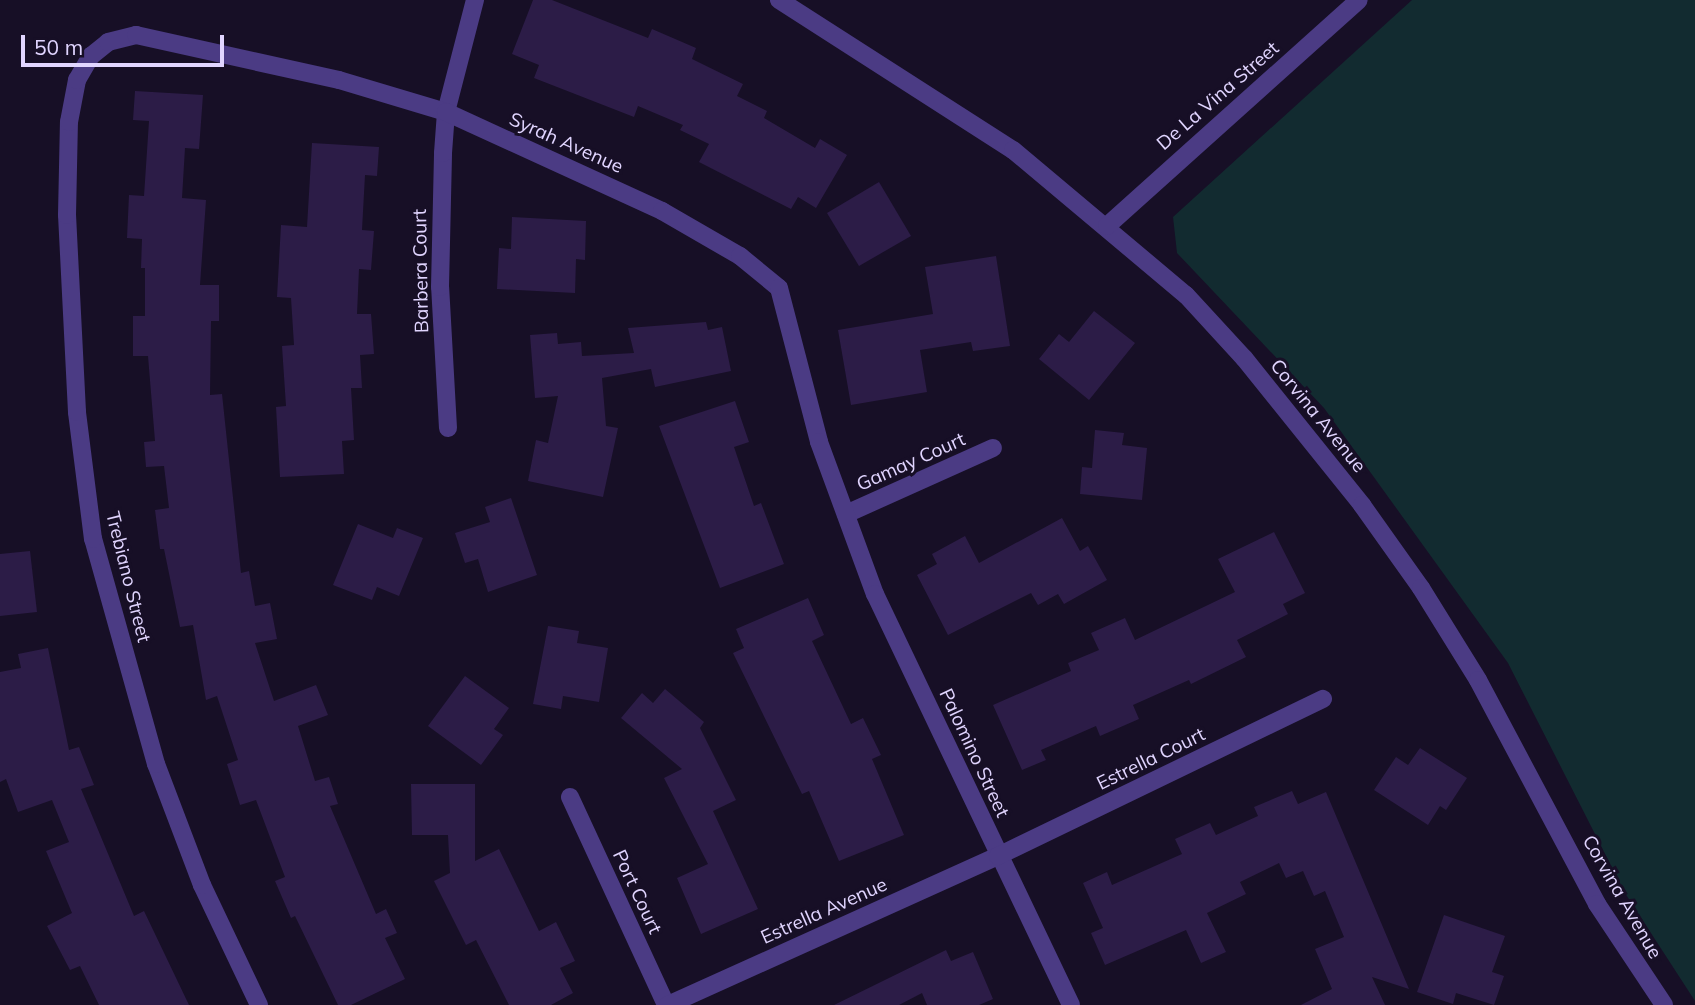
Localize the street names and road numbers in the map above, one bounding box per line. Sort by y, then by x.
street label: De La Vina Street [1152,37,1284,155]
street label: Syrah Avenue [506,108,626,178]
street label: Barbera Court [409,209,433,333]
street label: Corvina Avenue [1265,355,1371,477]
street label: Gamay Court [853,428,969,496]
street label: Trebiano Street [101,509,155,645]
street label: Palomino Street [934,685,1014,821]
street label: Estrella Court [1093,723,1209,795]
street label: Corvina Avenue [1577,831,1667,963]
street label: Port Court [608,846,666,938]
street label: Estrella Avenue [757,873,891,949]

